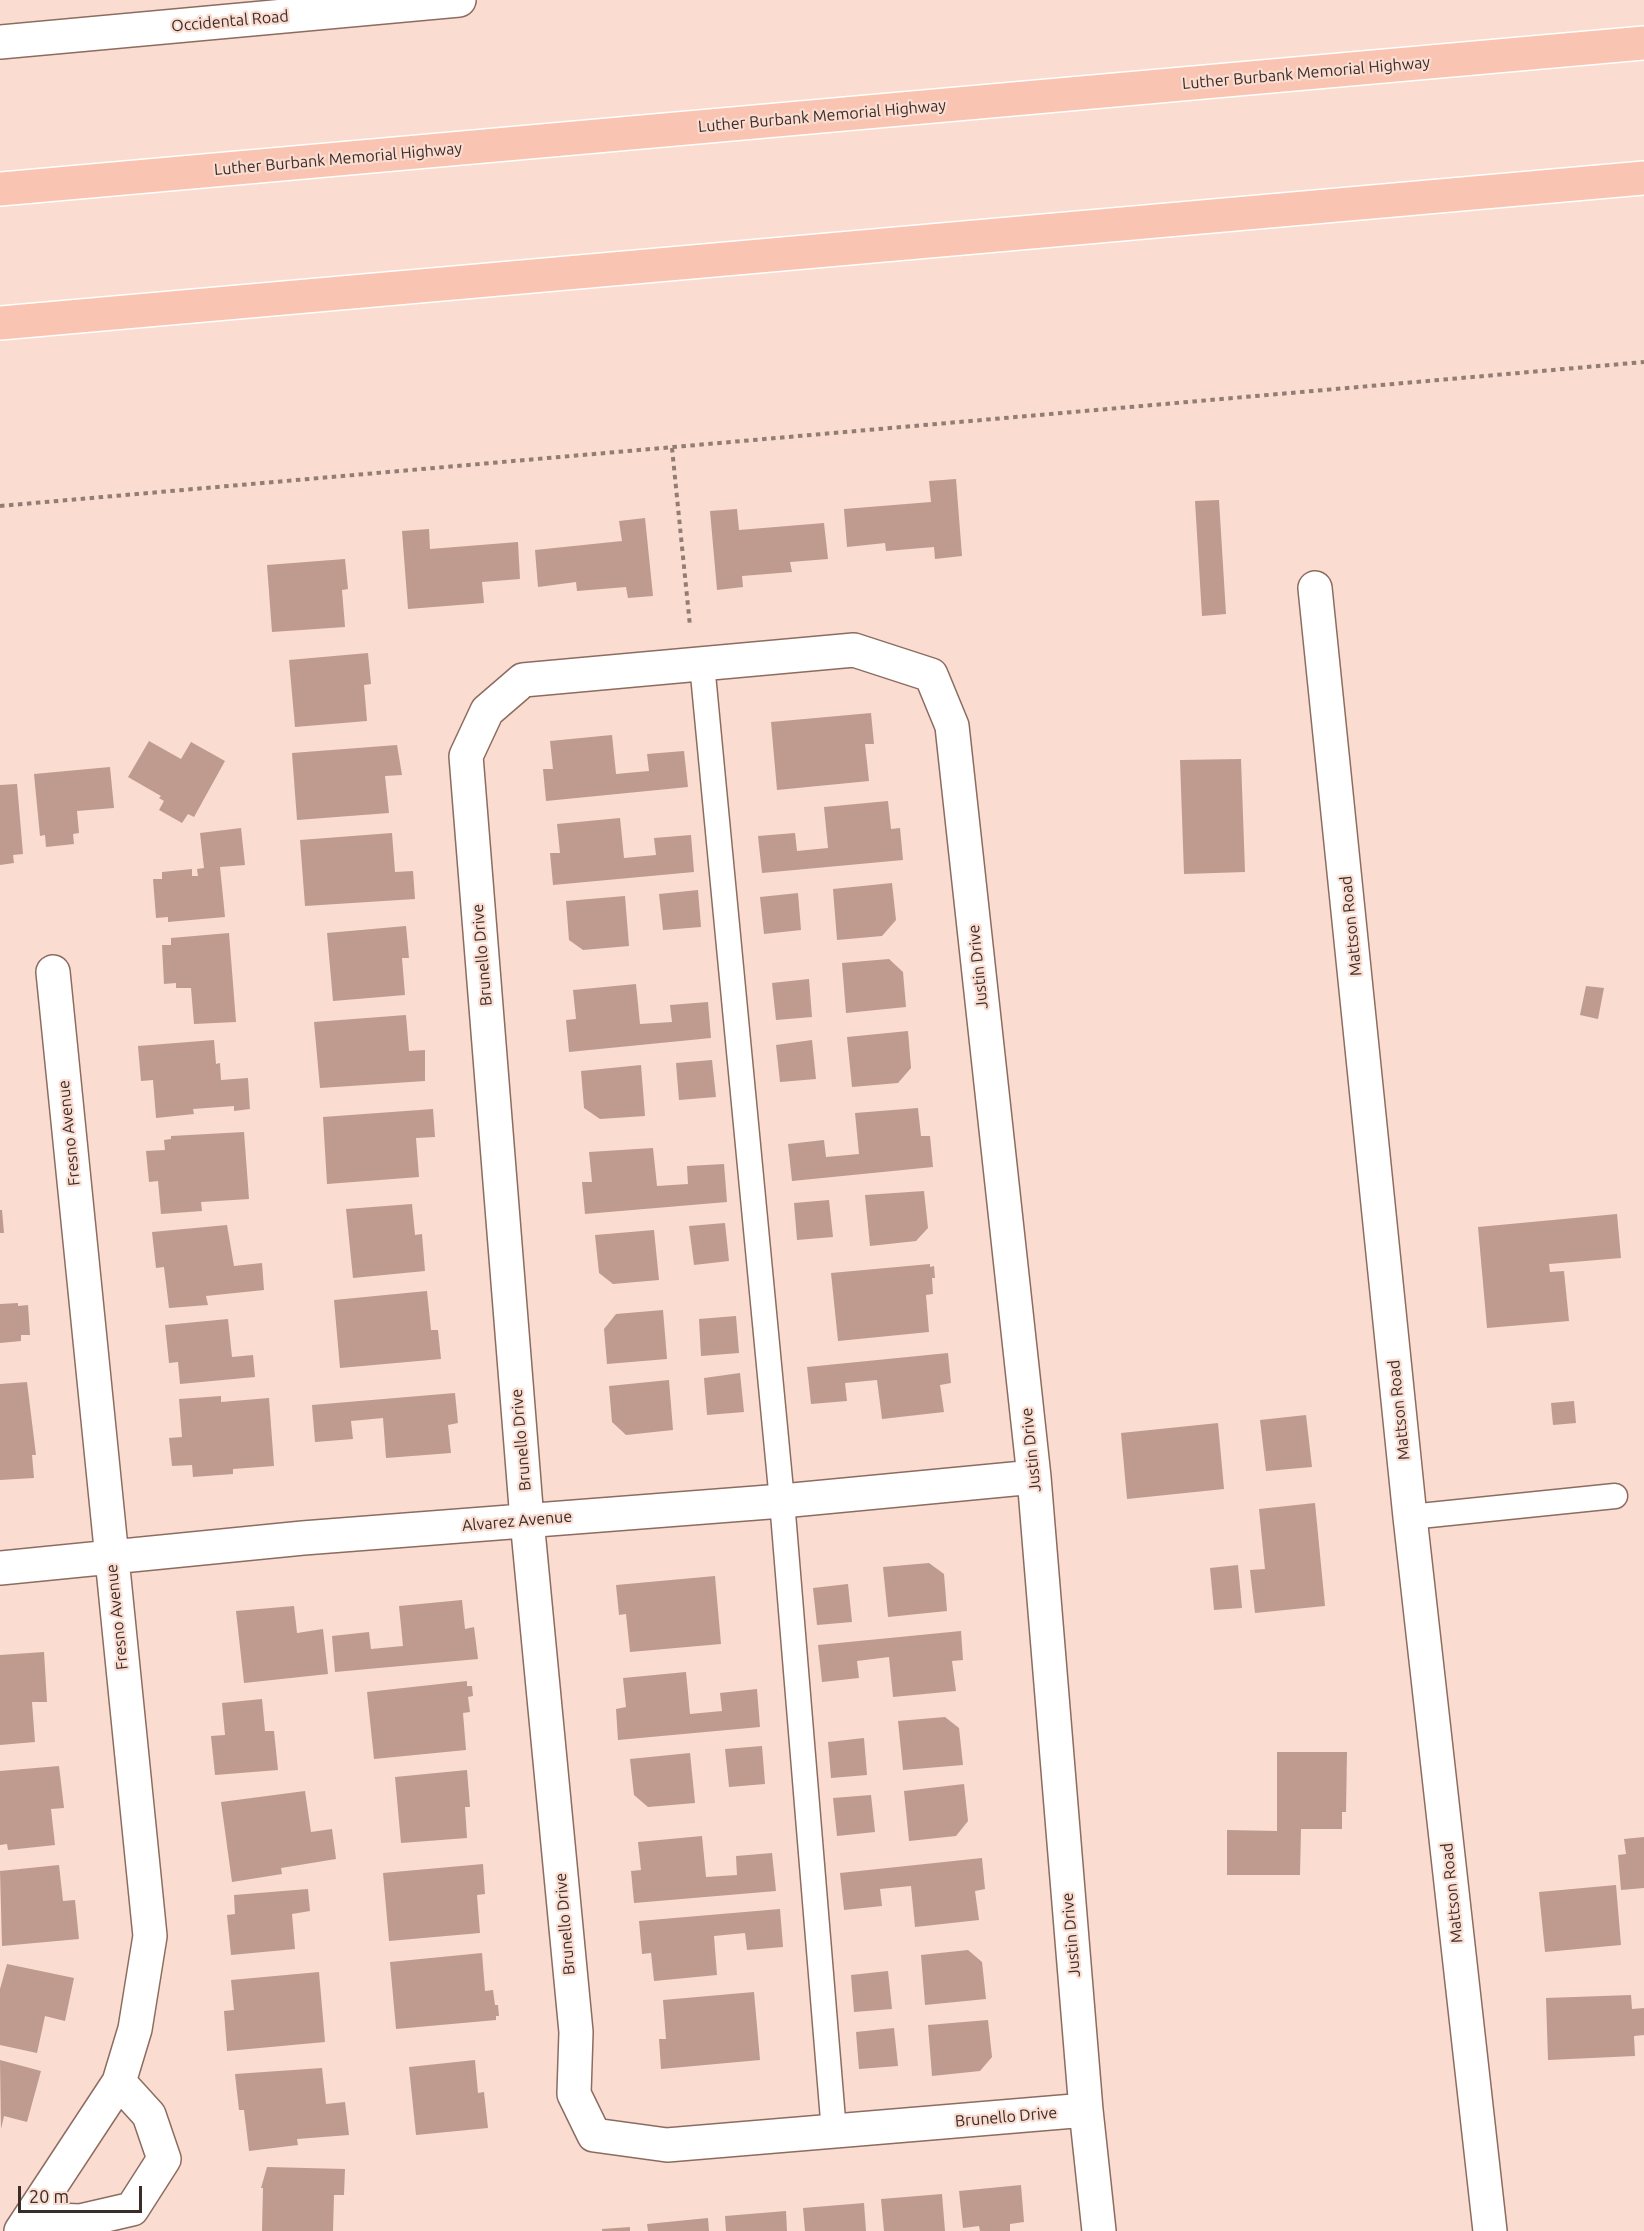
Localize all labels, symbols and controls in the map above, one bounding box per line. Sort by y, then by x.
street label: Occidental Road [171,6,289,36]
street label: Luther Burbank Memorial Highway [1181,53,1431,93]
street label: Luther Burbank Memorial Highway [697,96,947,136]
street label: Luther Burbank Memorial Highway [213,139,463,179]
street label: Mattson Road [1336,875,1366,977]
street label: Brunello Drive [468,903,496,1007]
street label: Justin Drive [964,924,992,1010]
street label: Fresno Avenue [54,1079,84,1187]
street label: Mattson Road [1384,1359,1414,1461]
street label: Brunello Drive [507,1388,535,1492]
street label: Justin Drive [1017,1407,1045,1493]
street label: Alvarez Avenue [461,1507,573,1535]
street label: Fresno Avenue [102,1563,132,1671]
street label: Mattson Road [1437,1842,1467,1944]
street label: Brunello Drive [551,1872,579,1976]
street label: Justin Drive [1058,1892,1084,1978]
street label: Brunello Drive [954,2103,1058,2131]
scale bar [21,2174,146,2212]
text: 20 m [29,2186,69,2206]

